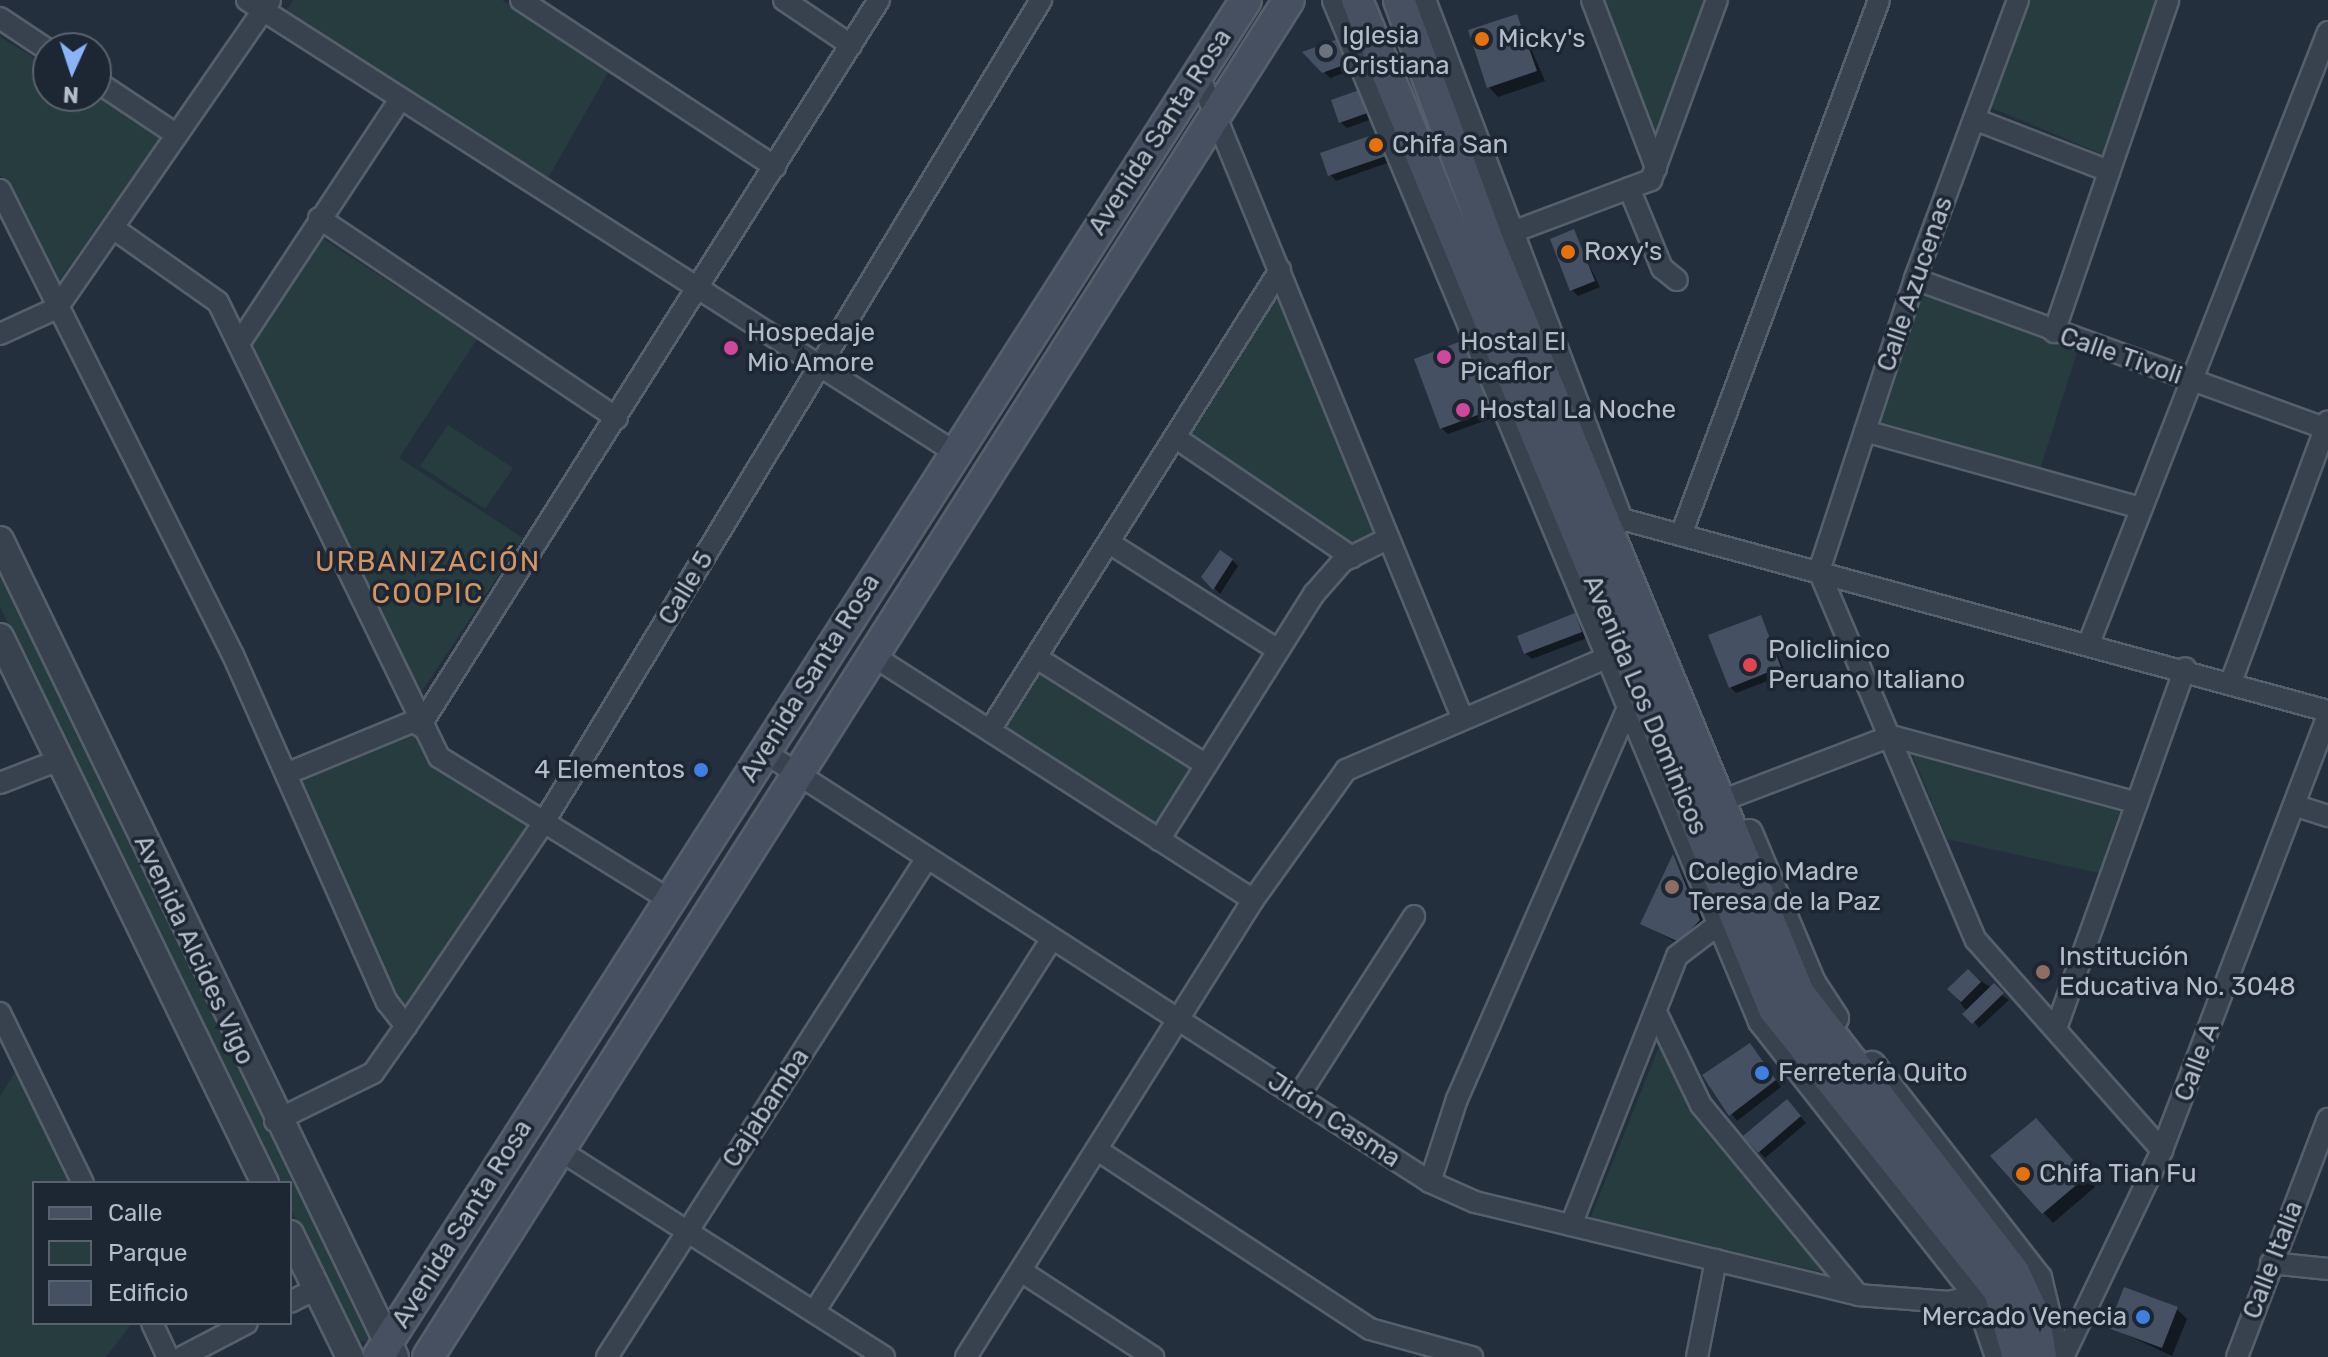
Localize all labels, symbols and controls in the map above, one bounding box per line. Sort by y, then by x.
place label: Iglesia Cristiana [1342,20,1450,82]
street label: Avenida Santa Rosa [1082,23,1238,241]
place label: Micky's [1498,23,1585,55]
marker: Micky's [1473,30,1491,48]
north arrow [32,32,112,112]
marker: Iglesia Cristiana [1317,42,1335,60]
text: N [62,81,79,108]
place label: Chifa San [1392,129,1508,161]
marker: Chifa San [1367,136,1385,154]
street label: Calle Azucenas [1870,192,1960,376]
place label: Roxy's [1584,236,1662,268]
marker: Roxy's [1559,243,1577,261]
place label: Hospedaje Mio Amore [747,317,875,378]
street label: Calle Tivoli [2055,320,2187,392]
place label: Hostal El Picaflor [1460,326,1566,388]
marker: Hospedaje Mio Amore [722,339,740,357]
marker: Hostal El Picaflor [1435,348,1453,366]
place label: Hostal La Noche [1479,394,1676,426]
marker: Hostal La Noche [1454,401,1472,419]
district label: URBANIZACIÓN COOPIC [315,545,541,611]
street label: Calle 5 [652,545,720,631]
street label: Avenida Santa Rosa [733,568,887,788]
street label: Avenida Los Dominicos [1576,570,1714,840]
place label: Policlinico Peruano Italiano [1768,634,1965,696]
marker: Policlinico Peruano Italiano [1739,654,1761,676]
place label: 4 Elementos [534,754,685,786]
marker: 4 Elementos [692,761,710,779]
street label: Avenida Alcides Vigo [127,830,261,1070]
place label: Colegio Madre Teresa de la Paz [1688,856,1881,918]
marker: Colegio Madre Teresa de la Paz [1663,878,1681,896]
place label: Institución Educativa No. 3048 [2059,941,2296,1002]
marker: Institución Educativa No. 3048 [2034,963,2052,981]
street label: Calle A [2168,1018,2226,1106]
street label: Cajabamba [716,1043,816,1173]
place label: Ferretería Quito [1778,1057,1968,1089]
marker: Ferretería Quito [1753,1064,1771,1082]
street label: Jirón Casma [1262,1066,1406,1174]
street label: Avenida Santa Rosa [385,1114,539,1334]
place label: Chifa Tian Fu [2039,1158,2197,1190]
marker: Chifa Tian Fu [2014,1165,2032,1183]
legend [32,1181,292,1325]
street label: Calle Italia [2236,1197,2310,1323]
text: Calle [108,1199,162,1227]
text: Parque [108,1239,187,1267]
text: Edificio [108,1279,189,1307]
place label: Mercado Venecia [1921,1301,2127,1333]
marker: Mercado Venecia [2134,1308,2152,1326]

